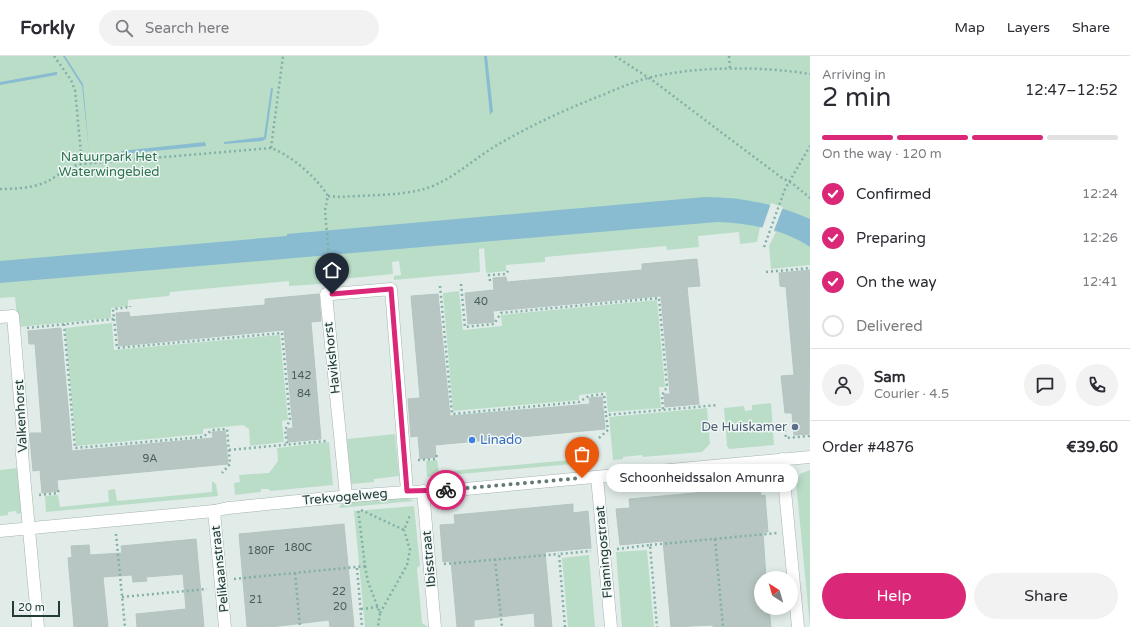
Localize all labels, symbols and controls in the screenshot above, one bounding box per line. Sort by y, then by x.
search box [99,10,379,46]
text: Forkly [20,17,75,39]
icon: search [113,17,135,39]
text: Search here [145,19,229,37]
text: Map [955,19,985,36]
text: Layers [1007,19,1050,36]
text: Share [1072,19,1110,36]
text: Arriving in [822,67,886,83]
text: 12:47–12:52 [1025,81,1118,99]
text: 2 min [822,82,891,113]
text: On the way · 120 m [822,146,942,162]
park label: Natuurpark Het Waterwingebied [59,149,160,180]
icon: check [822,183,844,205]
text: Confirmed [856,185,931,203]
text: 12:24 [1082,186,1118,202]
icon: check [822,227,844,249]
text: Preparing [856,229,926,247]
text: 12:26 [1082,230,1118,246]
pin [315,253,349,294]
icon: home [321,259,343,281]
icon: check [822,271,844,293]
text: On the way [856,273,936,291]
text: 12:41 [1082,274,1118,290]
house number: 40 [474,295,488,308]
text: Delivered [856,317,923,335]
street label: Havikshorst [320,321,344,395]
button: person [822,364,864,406]
button: chat [1024,364,1066,406]
button: phone [1076,364,1118,406]
text: Sam [874,368,905,386]
house number: 142 [291,369,311,382]
street label: Valkenhorst [11,379,31,453]
text: Courier · 4.5 [874,386,949,402]
house number: 84 [297,387,311,400]
place label: De Huiskamer [701,419,787,435]
marker: De Huiskamer [790,422,800,432]
place label: Linado [480,432,522,448]
marker: Linado [467,435,477,445]
pin [565,437,599,478]
text: Order #4876 [822,438,914,456]
text: €39.60 [1066,438,1118,456]
icon: bag [571,443,593,465]
house number: 9A [142,452,158,465]
callout: Schoonheidssalon Amunra [606,464,798,492]
courier [426,470,466,510]
text: Schoonheidssalon Amunra [619,470,785,486]
icon: bike [435,479,457,501]
street label: Trekvogelweg [302,485,388,509]
street label: Flamingostraat [592,505,616,599]
street label: Pelikaanstraat [207,525,233,613]
street label: Ibisstraat [419,530,439,588]
house number: 180C [284,541,313,554]
house number: 180F [247,544,275,557]
north arrow [754,571,798,615]
map controls [754,571,798,615]
button: Help [822,573,966,619]
button: Share [974,573,1118,619]
house number: 22 [332,585,346,598]
house number: 21 [249,593,263,606]
scale bar [12,599,60,618]
house number: 20 [333,600,347,613]
text: 20 m [18,601,45,614]

